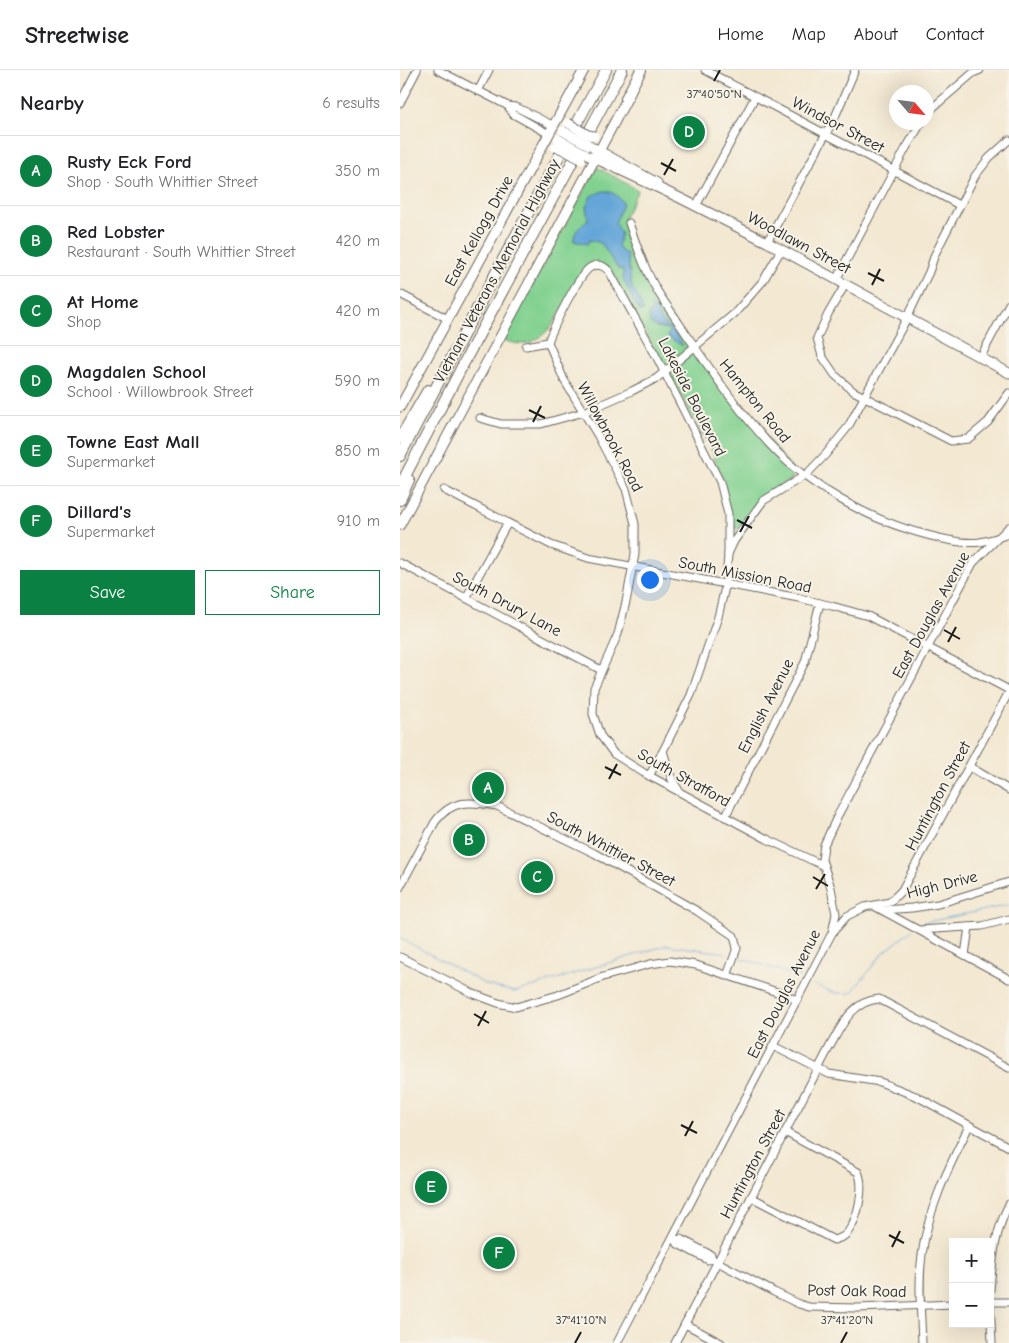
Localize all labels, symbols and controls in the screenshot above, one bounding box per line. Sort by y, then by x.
text: Streetwise [25,21,129,49]
text: Home [717,24,764,45]
text: Map [792,24,826,45]
text: About [854,24,898,45]
text: Contact [926,24,984,45]
north arrow [889,85,934,130]
text: 37°40'50"N [686,87,742,101]
text: Nearby [20,91,84,115]
street label: Windsor Street [789,93,887,157]
text: 6 results [322,94,380,112]
pin: D [673,113,705,151]
text: Rusty Eck Ford [67,151,192,173]
street label: Vietnam Veterans Memorial Highway [430,155,564,386]
text: A [32,162,40,180]
text: 350 m [335,162,380,180]
text: Shop · South Whittier Street [67,173,257,191]
street label: East Kellogg Drive [441,173,517,289]
street label: Woodlawn Street [744,208,854,278]
text: Red Lobster [67,221,164,243]
text: B [31,232,41,250]
text: 420 m [336,232,380,250]
text: Restaurant · South Whittier Street [67,243,295,261]
text: At Home [67,291,138,313]
text: C [31,302,41,320]
text: 420 m [336,302,380,320]
text: Shop [67,313,101,331]
street label: Lakeside Boulevard [654,335,730,459]
street label: Hampton Road [716,355,794,447]
text: Magdalen School [67,361,206,383]
text: D [31,372,41,390]
text: 590 m [335,372,380,390]
street label: Willowbrook Road [574,379,646,495]
text: School · Willowbrook Street [67,383,253,401]
text: Towne East Mall [67,431,199,453]
text: E [31,442,41,460]
text: 850 m [335,442,380,460]
text: Supermarket [67,453,155,471]
text: Dillard's [67,501,131,523]
text: F [31,512,41,530]
text: 910 m [337,512,380,530]
text: Supermarket [67,523,155,541]
street label: East Douglas Avenue [889,548,973,682]
street label: South Mission Road [677,553,813,597]
your location [637,567,663,593]
street label: South Drury Lane [450,568,564,640]
button: Save [20,570,195,615]
button: Share [205,570,380,615]
street label: English Avenue [735,656,797,756]
street label: Huntington Street [902,738,975,854]
street label: South Stratford [634,745,734,811]
pin: A [472,769,504,807]
street label: South Whittier Street [544,808,679,891]
pin: B [453,821,485,859]
pin: C [521,858,553,896]
street label: High Drive [905,868,979,902]
street label: East Douglas Avenue [744,927,824,1061]
street label: Huntington Street [717,1106,790,1222]
pin: E [415,1168,447,1206]
pin: F [483,1234,515,1272]
map controls [949,1238,994,1328]
button: + [949,1238,994,1283]
street label: Post Oak Road [807,1281,907,1301]
button: − [949,1283,994,1328]
text: 37°41'10"N [556,1313,606,1327]
text: 37°41'20"N [821,1313,873,1327]

